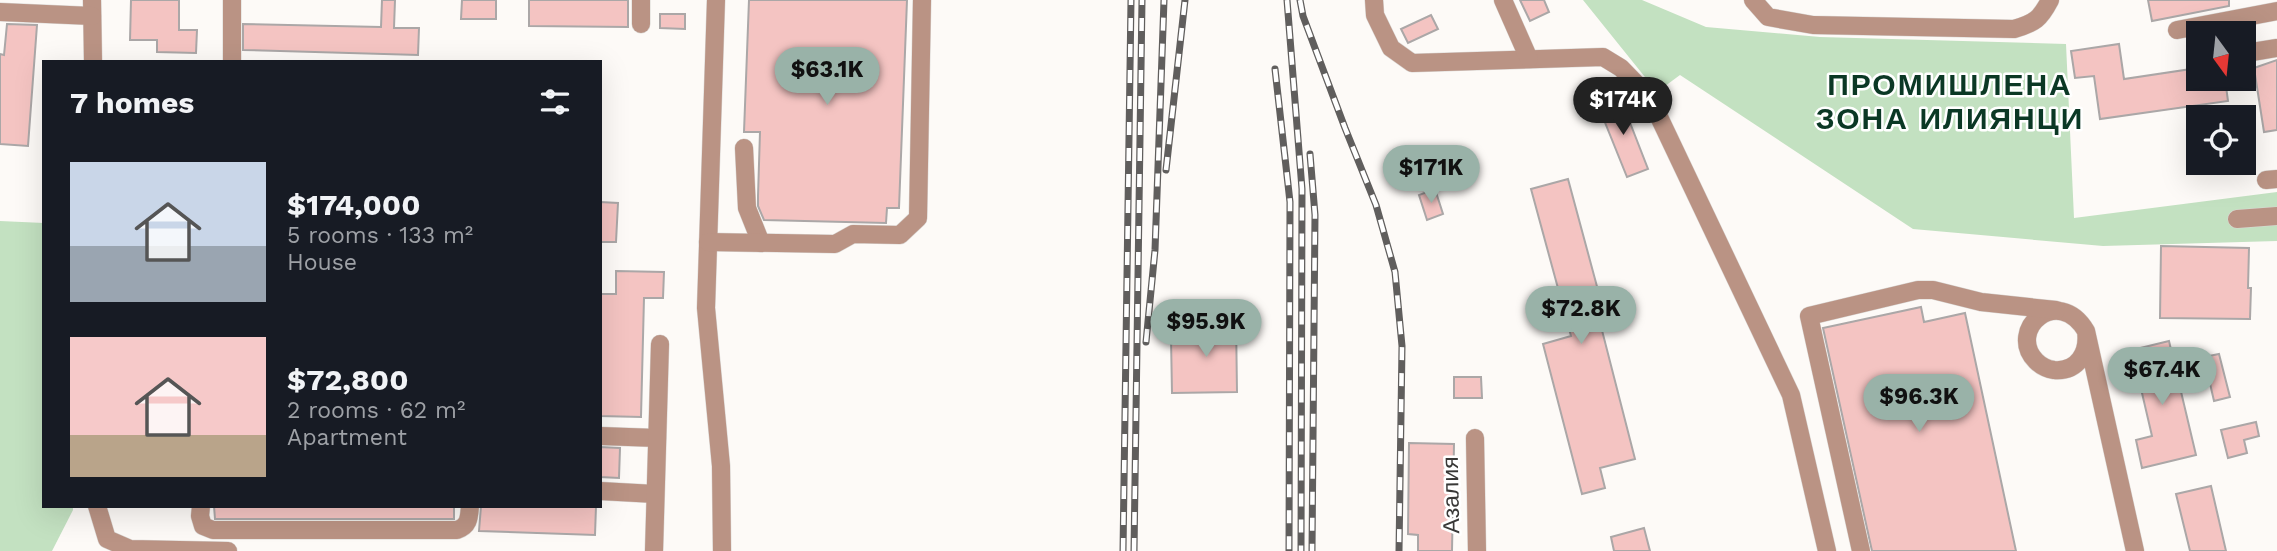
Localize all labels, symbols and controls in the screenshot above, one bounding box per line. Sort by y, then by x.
north arrow [2186,21,2256,91]
map controls [2186,21,2256,175]
pin: $63.1K [770,48,884,107]
text: $63.1K [791,56,863,83]
district label: ПРОМИШЛЕНА ЗОНА ИЛИЯНЦИ [1816,67,2084,136]
pin: $174K [1574,78,1672,137]
icon: filters [536,83,574,121]
text: 7 homes [70,85,194,120]
text: $174K [1589,86,1657,113]
button: locate [2186,105,2256,175]
pin: $171K [1382,146,1480,205]
text: $171K [1399,154,1463,181]
text: $174,000 [287,187,420,222]
icon: home [126,190,210,274]
text: 5 rooms · 133 m² [287,222,473,249]
text: House [287,249,357,276]
pin: $72.8K [1524,286,1638,346]
text: $72.8K [1541,295,1621,322]
pin: $95.9K [1149,300,1263,359]
text: $95.9K [1167,308,1245,335]
pin: $67.4K [2105,348,2219,407]
text: $67.4K [2123,356,2201,383]
text: $72,800 [287,362,409,397]
icon: home [126,365,210,449]
pin: $96.3K [1862,374,1976,434]
text: $96.3K [1879,383,1959,410]
text: 2 rooms · 62 m² [287,397,465,424]
text: Apartment [287,424,407,451]
street label: Азалия [1437,456,1465,534]

